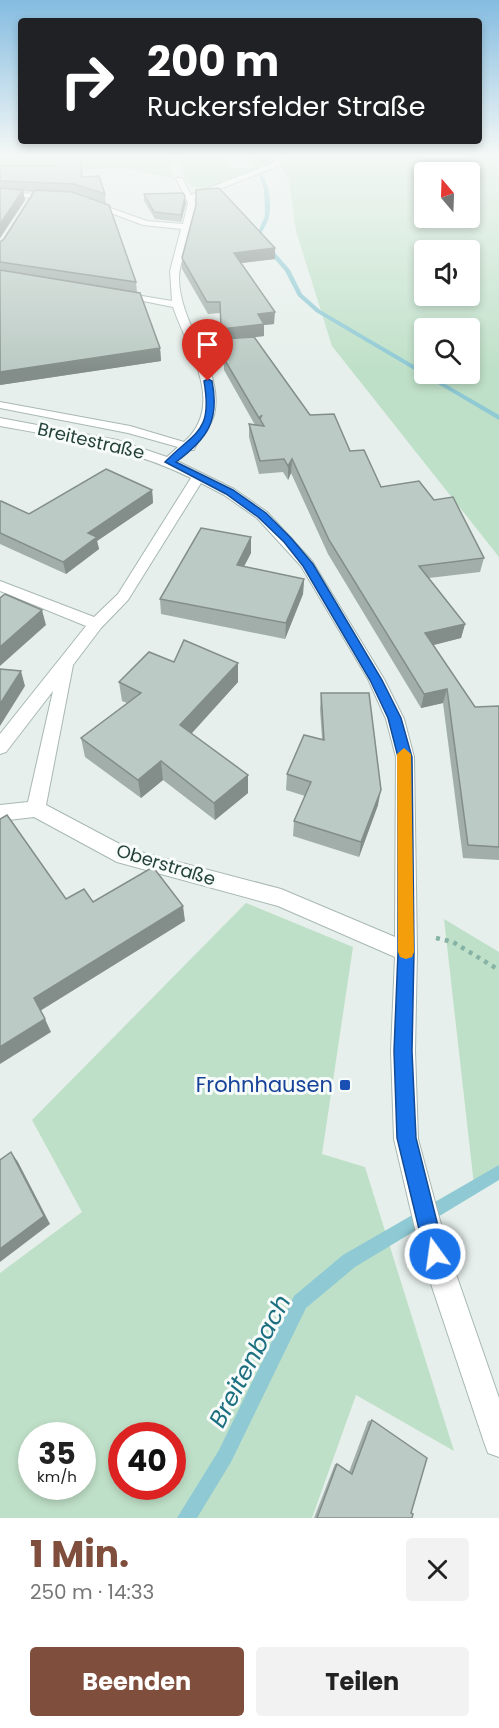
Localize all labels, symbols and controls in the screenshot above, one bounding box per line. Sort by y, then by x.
text: 200 m [147,32,279,91]
icon: right [48,42,126,120]
text: Ruckersfelder Straße [147,88,426,125]
north arrow [414,162,480,228]
map controls [414,162,480,384]
button: sound [414,240,480,306]
button: search [414,318,480,384]
pin [182,319,233,381]
icon: arrive [191,328,224,361]
street label: Breitestraße [35,416,147,465]
street label: Oberstraße [114,838,219,891]
place label: Frohnhausen [196,1070,333,1099]
marker: Frohnhausen [338,1078,352,1092]
position arrow [403,1222,467,1286]
water label: Breitenbach [201,1289,298,1433]
speed limit sign: 40 [108,1422,186,1500]
text: 35 [38,1432,76,1475]
text: km/h [37,1466,77,1487]
text: 1 Min. [30,1529,129,1580]
button: close [406,1538,469,1601]
text: 250 m · 14:33 [30,1578,154,1606]
button: Beenden [30,1647,244,1716]
button: Teilen [256,1647,469,1716]

